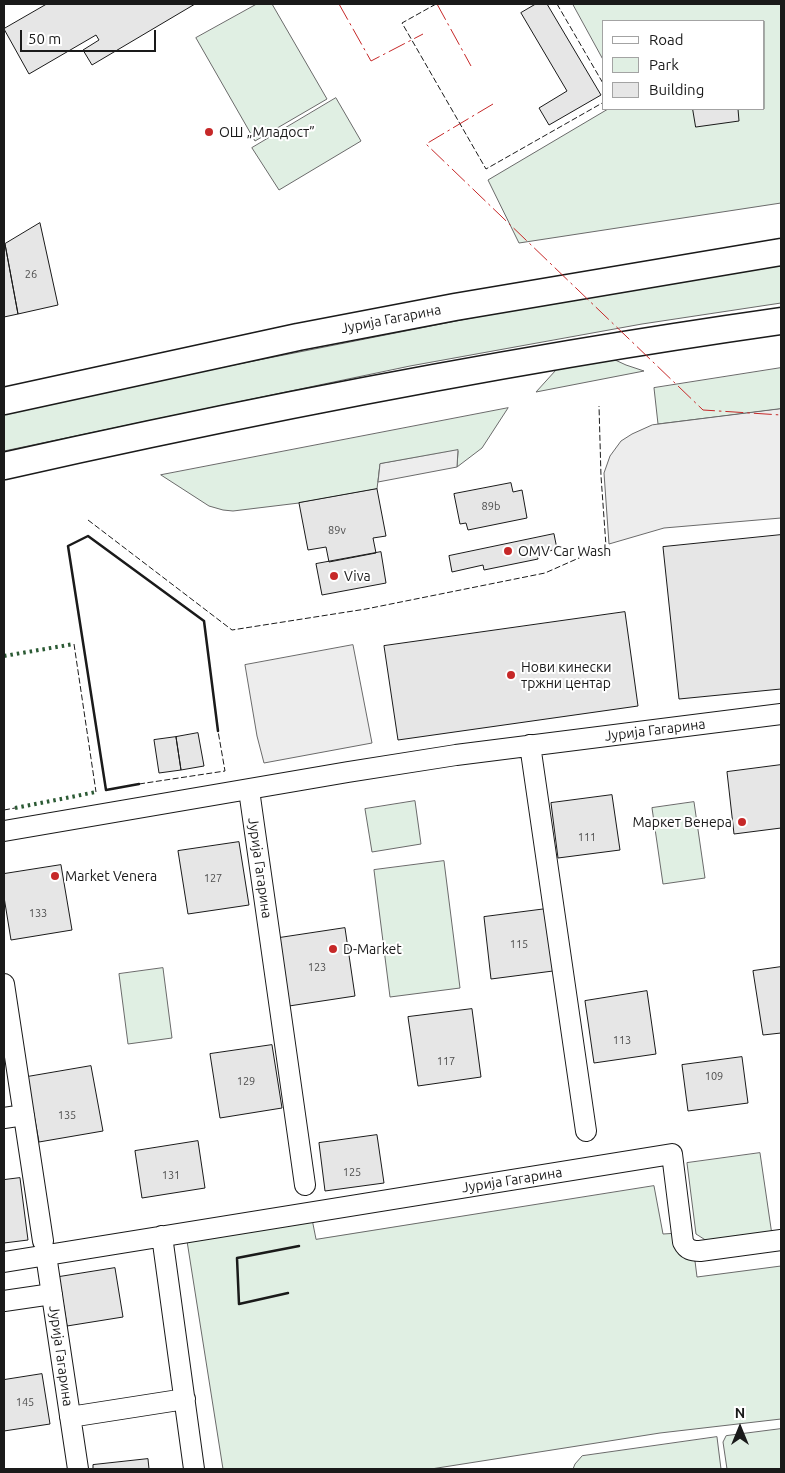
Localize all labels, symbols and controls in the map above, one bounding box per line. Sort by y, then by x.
scale bar [22,20,159,52]
legend [602,20,765,110]
text: 50 m [28,30,61,47]
text: Road [649,31,684,48]
text: Park [649,56,679,73]
text: Building [649,81,704,98]
place label: ОШ „Младост” [219,124,315,140]
marker: ОШ „Младост” [203,126,215,138]
house number: 26 [25,267,37,281]
street label: Јурија Гагарина [340,301,442,337]
house number: 89b [482,499,500,513]
house number: 89v [328,523,346,537]
place label: OMV Car Wash [518,543,611,559]
marker: OMV Car Wash [502,545,514,557]
place label: Viva [344,568,371,584]
marker: Viva [328,570,340,582]
place label: Нови кинески тржни центар [521,659,612,692]
marker: Нови кинески тржни центар [505,669,517,681]
street label: Јурија Гагарина [604,715,706,745]
place label: Маркет Венера [632,814,732,830]
marker: Маркет Венера [736,816,748,828]
street label: Јурија Гагарина [245,817,275,919]
house number: 111 [578,830,596,844]
place label: Market Venera [65,868,157,884]
marker: Market Venera [49,870,61,882]
house number: 127 [204,871,222,885]
house number: 133 [29,906,47,920]
house number: 115 [510,937,528,951]
place label: D-Market [343,941,402,957]
marker: D-Market [327,943,339,955]
house number: 123 [308,960,326,974]
house number: 113 [613,1033,631,1047]
house number: 117 [437,1054,455,1068]
house number: 109 [705,1069,723,1083]
house number: 129 [237,1074,255,1088]
house number: 135 [58,1108,76,1122]
street label: Јурија Гагарина [461,1164,563,1196]
house number: 125 [343,1165,361,1179]
house number: 131 [162,1168,180,1182]
street label: Јурија Гагарина [46,1305,76,1407]
house number: 145 [16,1395,34,1409]
north arrow [715,1403,765,1453]
text: N [735,1405,745,1421]

